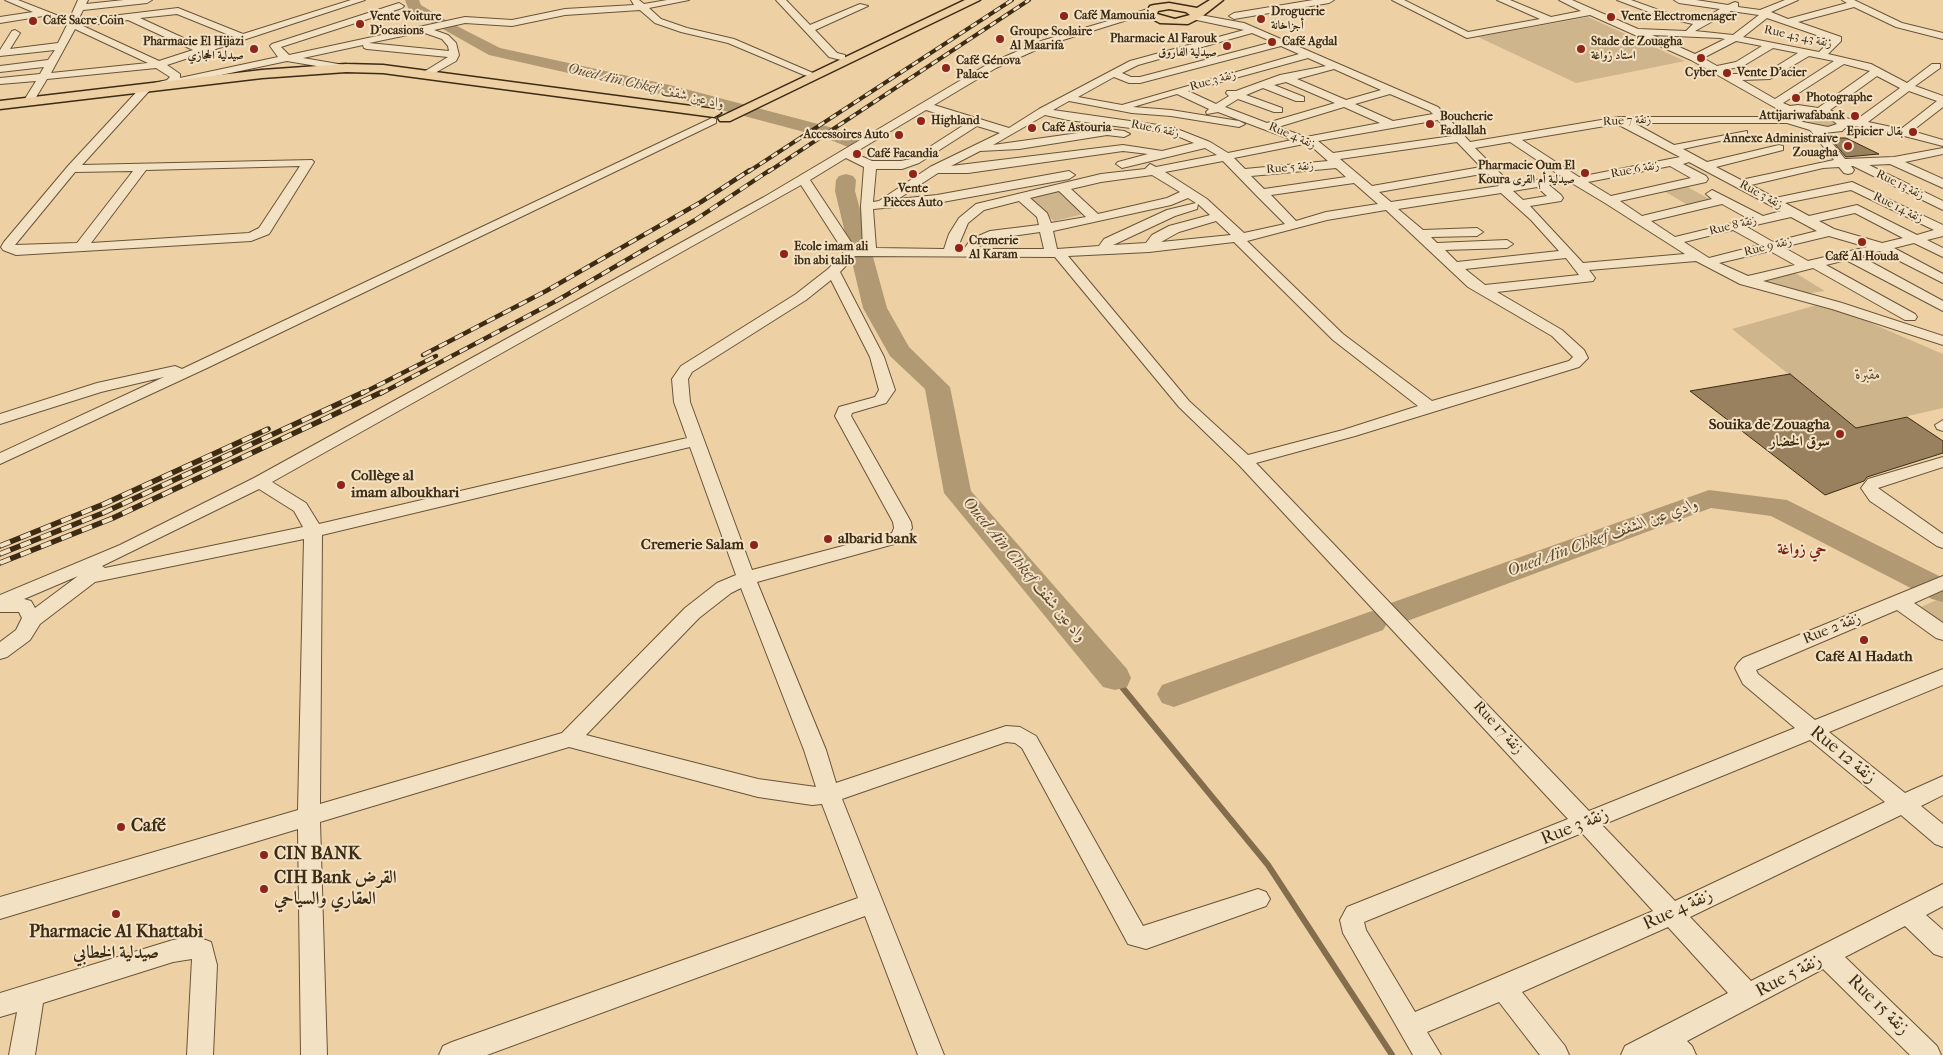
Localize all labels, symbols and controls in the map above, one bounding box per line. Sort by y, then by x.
place label: Droguerie أجزاخانة [1271,5,1325,33]
place label: Café Mamounia [1074,9,1155,23]
place label: Vente Voiture D'ocasions [370,10,441,38]
marker: Café Mamounia [1058,10,1070,22]
place label: Vente Electromenager [1621,10,1737,24]
marker: Vente Electromenager [1605,11,1617,23]
marker: Droguerie أجزاخانة [1255,13,1267,25]
place label: Café Sacre Coin [43,14,124,28]
marker: Café Sacre Coin [27,15,39,27]
marker: Vente Voiture D'ocasions [354,18,366,30]
street label: Rue 43 زنقة 43 [1763,23,1833,51]
place label: Groupe Scolaire Al Maarifa [1010,25,1092,53]
place label: Pharmacie Al Farouk صيدلية الفاروق [1110,32,1217,60]
marker: Groupe Scolaire Al Maarifa [994,33,1006,45]
place label: Pharmacie El Hijazi صيدلية الحجازي [143,35,244,63]
place label: Café Agdal [1282,35,1337,49]
place label: Stade de Zouagha استاد زواغة [1591,35,1682,63]
marker: Café Agdal [1266,36,1278,48]
marker: Pharmacie Al Farouk صيدلية الفاروق [1221,40,1233,52]
marker: Pharmacie El Hijazi صيدلية الحجازي [248,43,260,55]
marker: Stade de Zouagha استاد زواغة [1575,43,1587,55]
marker: Cyber [1695,52,1707,64]
place label: Café Génova Palace [956,54,1021,82]
water label: Oued Aïn Chkef واد عين شقف [566,61,726,113]
marker: Café Génova Palace [940,62,952,74]
place label: Cyber [1685,66,1717,80]
place label: Vente D'acier [1737,66,1807,80]
marker: Vente D'acier [1721,67,1733,79]
street label: Rue 3 زنقة [1188,68,1238,94]
place label: Photographe [1806,91,1872,105]
marker: Photographe [1790,92,1802,104]
place label: Attijariwafabank [1759,109,1845,123]
place label: Boucherie Fadlallah [1440,110,1493,138]
marker: Attijariwafabank [1849,110,1861,122]
street label: Rue 7 زنقة [1603,113,1651,129]
place label: Highland [931,114,979,128]
marker: Highland [915,115,927,127]
street label: Rue 6 زنقة [1130,117,1180,141]
marker: Boucherie Fadlallah [1424,118,1436,130]
street label: Rue 4 زنقة [1266,120,1318,152]
place label: Café Astouria [1042,121,1111,135]
marker: Café Astouria [1026,122,1038,134]
place label: Epicier بقال [1847,125,1903,139]
marker: Epicier بقال [1907,126,1919,138]
place label: Accessoires Auto [804,128,889,142]
marker: Accessoires Auto [893,129,905,141]
place label: Annexe Administraive Zouagha [1723,132,1838,160]
marker: Annexe Administraive Zouagha [1842,140,1854,152]
place label: Café Facandia [867,147,938,161]
marker: Café Facandia [851,148,863,160]
street label: Rue 6 زنقة [1610,158,1660,182]
street label: Rue 5 زنقة [1266,159,1314,177]
place label: Pharmacie Oum El Koura صيدلية أم القرى [1478,159,1575,187]
marker: Pharmacie Oum El Koura صيدلية أم القرى [1579,167,1591,179]
street label: Rue 13 زنقة [1874,167,1926,203]
marker: Vente Pièces Auto [907,168,919,180]
street label: Rue 3 زنقة [1737,178,1785,212]
place label: Vente Pièces Auto [883,182,943,210]
street label: Rue 14 زنقة [1871,190,1925,226]
street label: Rue 8 زنقة [1708,213,1758,239]
place label: Cremerie Al Karam [969,234,1018,262]
street label: Rue 9 زنقة [1743,234,1793,260]
marker: Café Al Houda [1856,236,1868,248]
place label: Ecole imam ali ibn abi talib [794,240,868,268]
marker: Cremerie Al Karam [953,242,965,254]
marker: Ecole imam ali ibn abi talib [778,248,790,260]
place label: Café Al Houda [1825,250,1899,264]
park label: مقبرة [1855,366,1881,384]
place label: Souika de Zouagha سوق الخضار [1709,416,1830,451]
marker: Souika de Zouagha سوق الخضار [1834,428,1846,440]
place label: Collège al imam alboukhari [351,467,459,502]
marker: Collège al imam alboukhari [335,479,347,491]
water label: Oued Aïn Chkef واد عين شقف [958,494,1090,646]
water label: Oued Aïn Chkef وادي عين الشقف [1505,495,1701,581]
place label: albarid bank [838,530,917,548]
marker: albarid bank [822,533,834,545]
place label: Cremerie Salam [641,536,744,554]
marker: Cremerie Salam [748,539,760,551]
district label: حي زواغة [1777,540,1827,560]
street label: Rue 2 زنقة [1800,609,1864,649]
marker: Café Al Hadath [1858,634,1870,646]
place label: Café Al Hadath [1815,648,1913,666]
street label: Rue 17 زنقة [1469,698,1527,758]
street label: Rue 12 زنقة [1805,722,1881,788]
street label: Rue 3 زنقة [1538,804,1612,850]
place label: Café [131,816,166,838]
marker: Café [115,821,127,833]
place label: CIN BANK [274,844,361,866]
marker: CIN BANK [258,849,270,861]
place label: CIH Bank القرض العقاري والسياحي [274,868,397,911]
marker: CIH Bank القرض العقاري والسياحي [258,883,270,895]
street label: Rue 4 زنقة [1640,885,1716,935]
marker: Pharmacie Al Khattabi صيدلية الخطابي [110,908,122,920]
place label: Pharmacie Al Khattabi صيدلية الخطابي [29,922,203,964]
street label: Rue 5 زنقة [1752,950,1826,1002]
street label: Rue 15 زنقة [1842,970,1914,1040]

